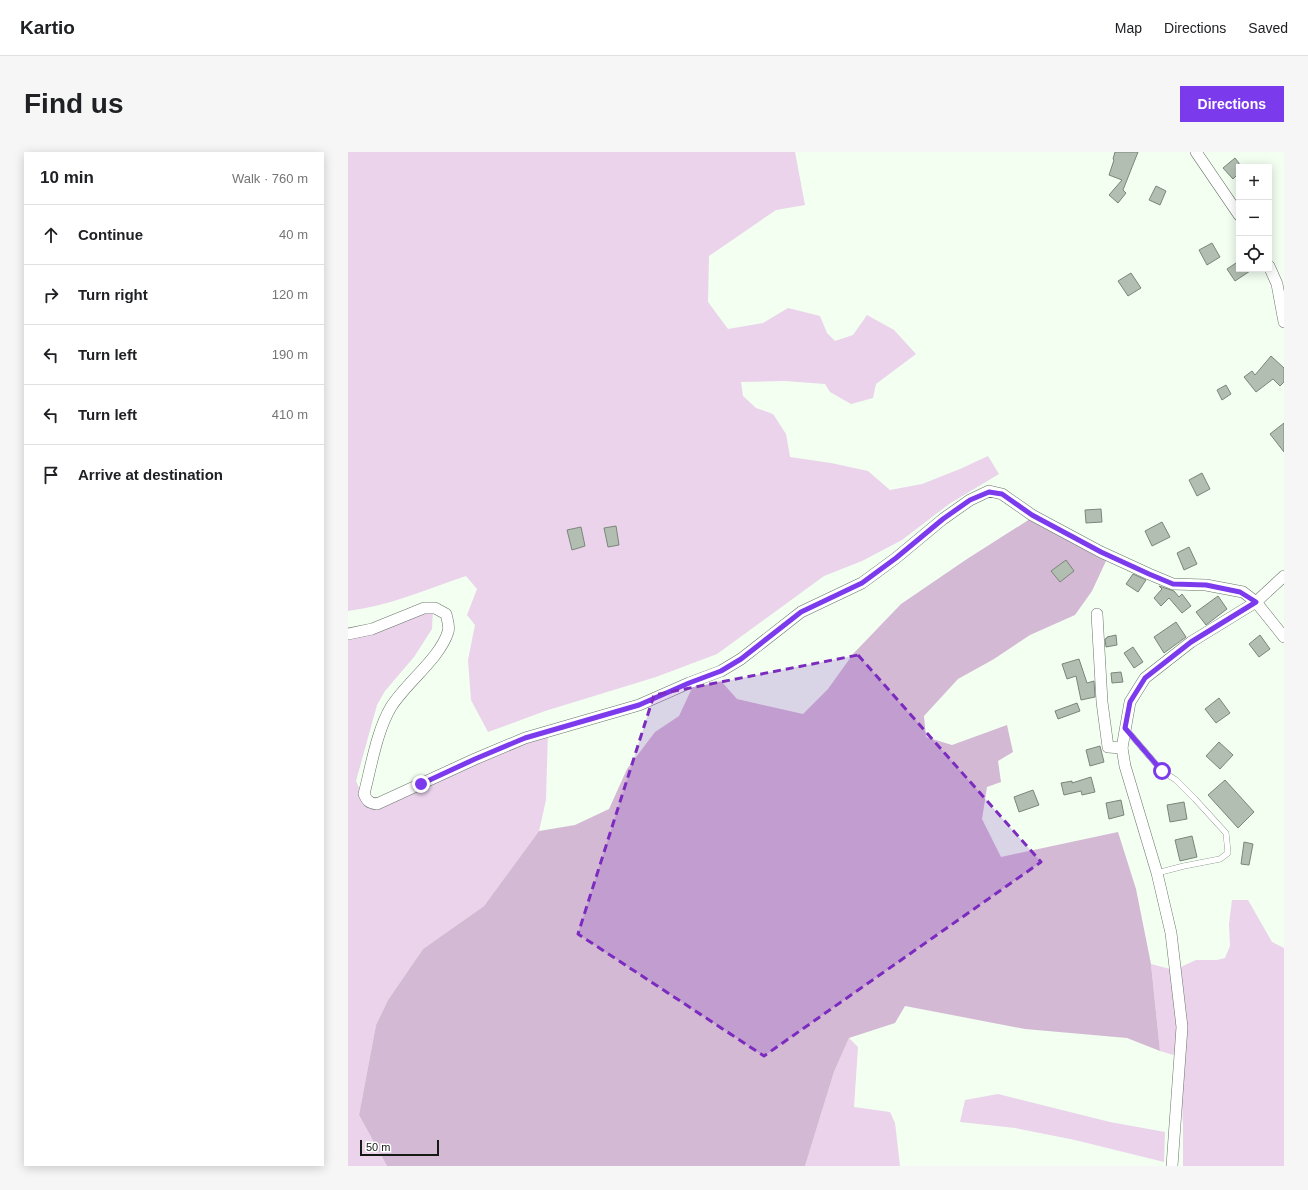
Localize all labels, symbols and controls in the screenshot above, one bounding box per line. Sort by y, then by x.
text: Kartio [20,17,75,38]
text: Map [1115,20,1142,36]
text: Directions [1164,20,1226,36]
text: Saved [1248,20,1288,36]
button: Directions [1180,86,1284,122]
text: Find us [24,88,124,119]
map controls [1236,164,1272,272]
button: + [1236,164,1272,200]
text: 10 min [40,168,94,187]
text: Walk · 760 m [232,171,308,186]
button: − [1236,200,1272,236]
icon: ahead [40,224,62,246]
text: Continue [78,226,143,243]
text: 40 m [279,227,308,242]
button: locate [1236,236,1272,272]
icon: right [40,284,62,306]
text: Turn right [78,286,148,303]
text: 120 m [272,287,308,302]
icon: left [40,344,62,366]
text: Turn left [78,346,137,363]
text: 190 m [272,347,308,362]
icon: left [40,404,62,426]
text: Turn left [78,406,137,423]
text: 410 m [272,407,308,422]
icon: arrive [40,464,62,486]
text: Arrive at destination [78,466,223,483]
route start [1153,762,1171,780]
route end [412,775,430,793]
scale bar [360,1138,439,1157]
text: 50 m [366,1141,390,1153]

